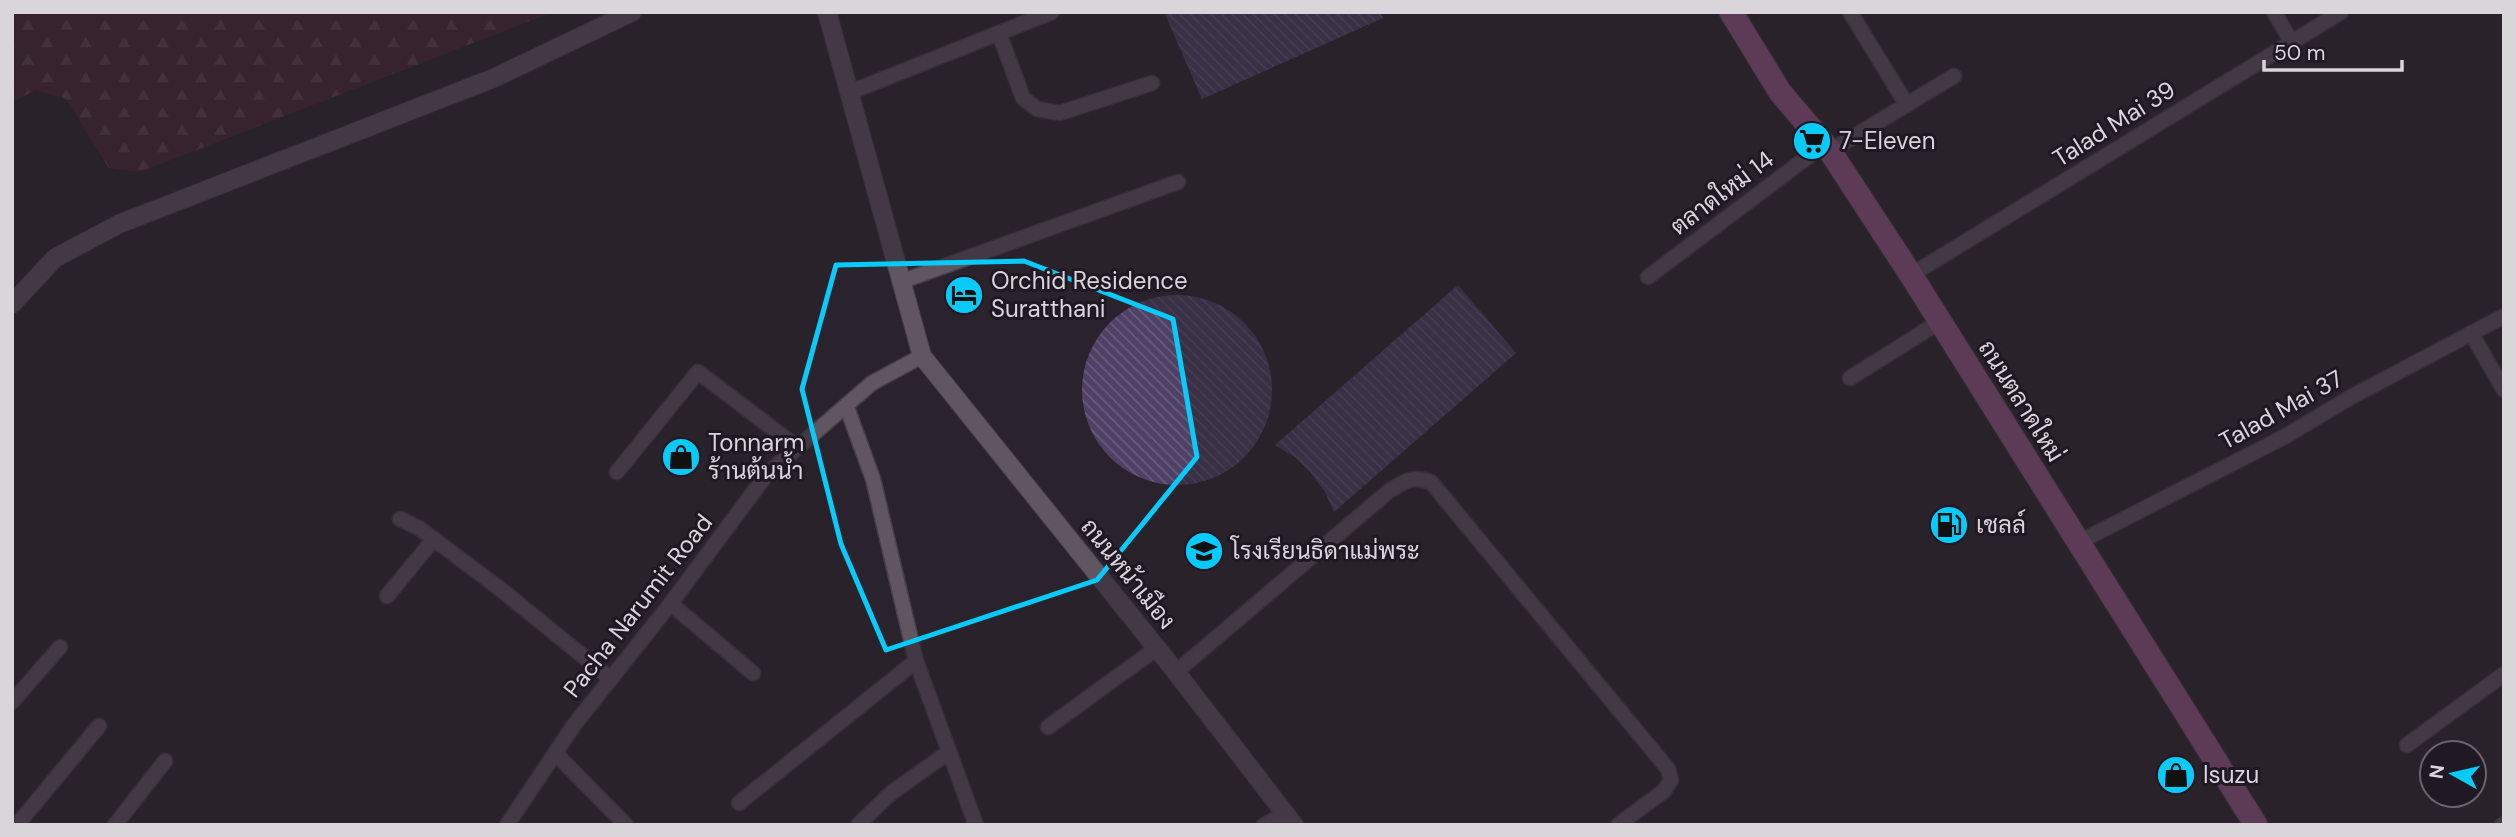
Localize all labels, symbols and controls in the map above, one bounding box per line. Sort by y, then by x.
scale bar [2264,28,2402,72]
text: 50 m [2274,39,2325,67]
street label: Talad Mai 39 [2047,74,2181,173]
supermarket icon: 7-Eleven [1791,120,1833,162]
place label: 7-Eleven [1839,125,1936,156]
street label: ตลาดใหม่ 14 [1664,144,1780,242]
place label: Orchid Residence Suratthani [991,265,1188,324]
hotel icon: Orchid Residence Suratthani [943,274,985,316]
street label: ถนนตลาดใหม่ [1972,334,2071,467]
street label: Talad Mai 37 [2214,363,2348,456]
place label: Tonnarm ร้านต้นน้ำ [708,427,804,486]
shop icon: Tonnarm ร้านต้นน้ำ [660,436,702,478]
fuel station icon: เชลล์ [1928,504,1970,546]
street label: Pacha Narumit Road [556,508,719,704]
place label: เชลล์ [1976,509,2026,540]
street label: ถนนหน้าเมือง [1074,512,1183,635]
school or university icon: โรงเรียนธิดาแม่พระ [1183,530,1225,572]
place label: โรงเรียนธิดาแม่พระ [1229,535,1420,566]
north arrow [2418,739,2488,809]
shop icon: Isuzu [2155,754,2197,796]
place label: Isuzu [2203,759,2259,790]
text: N [2423,763,2450,780]

